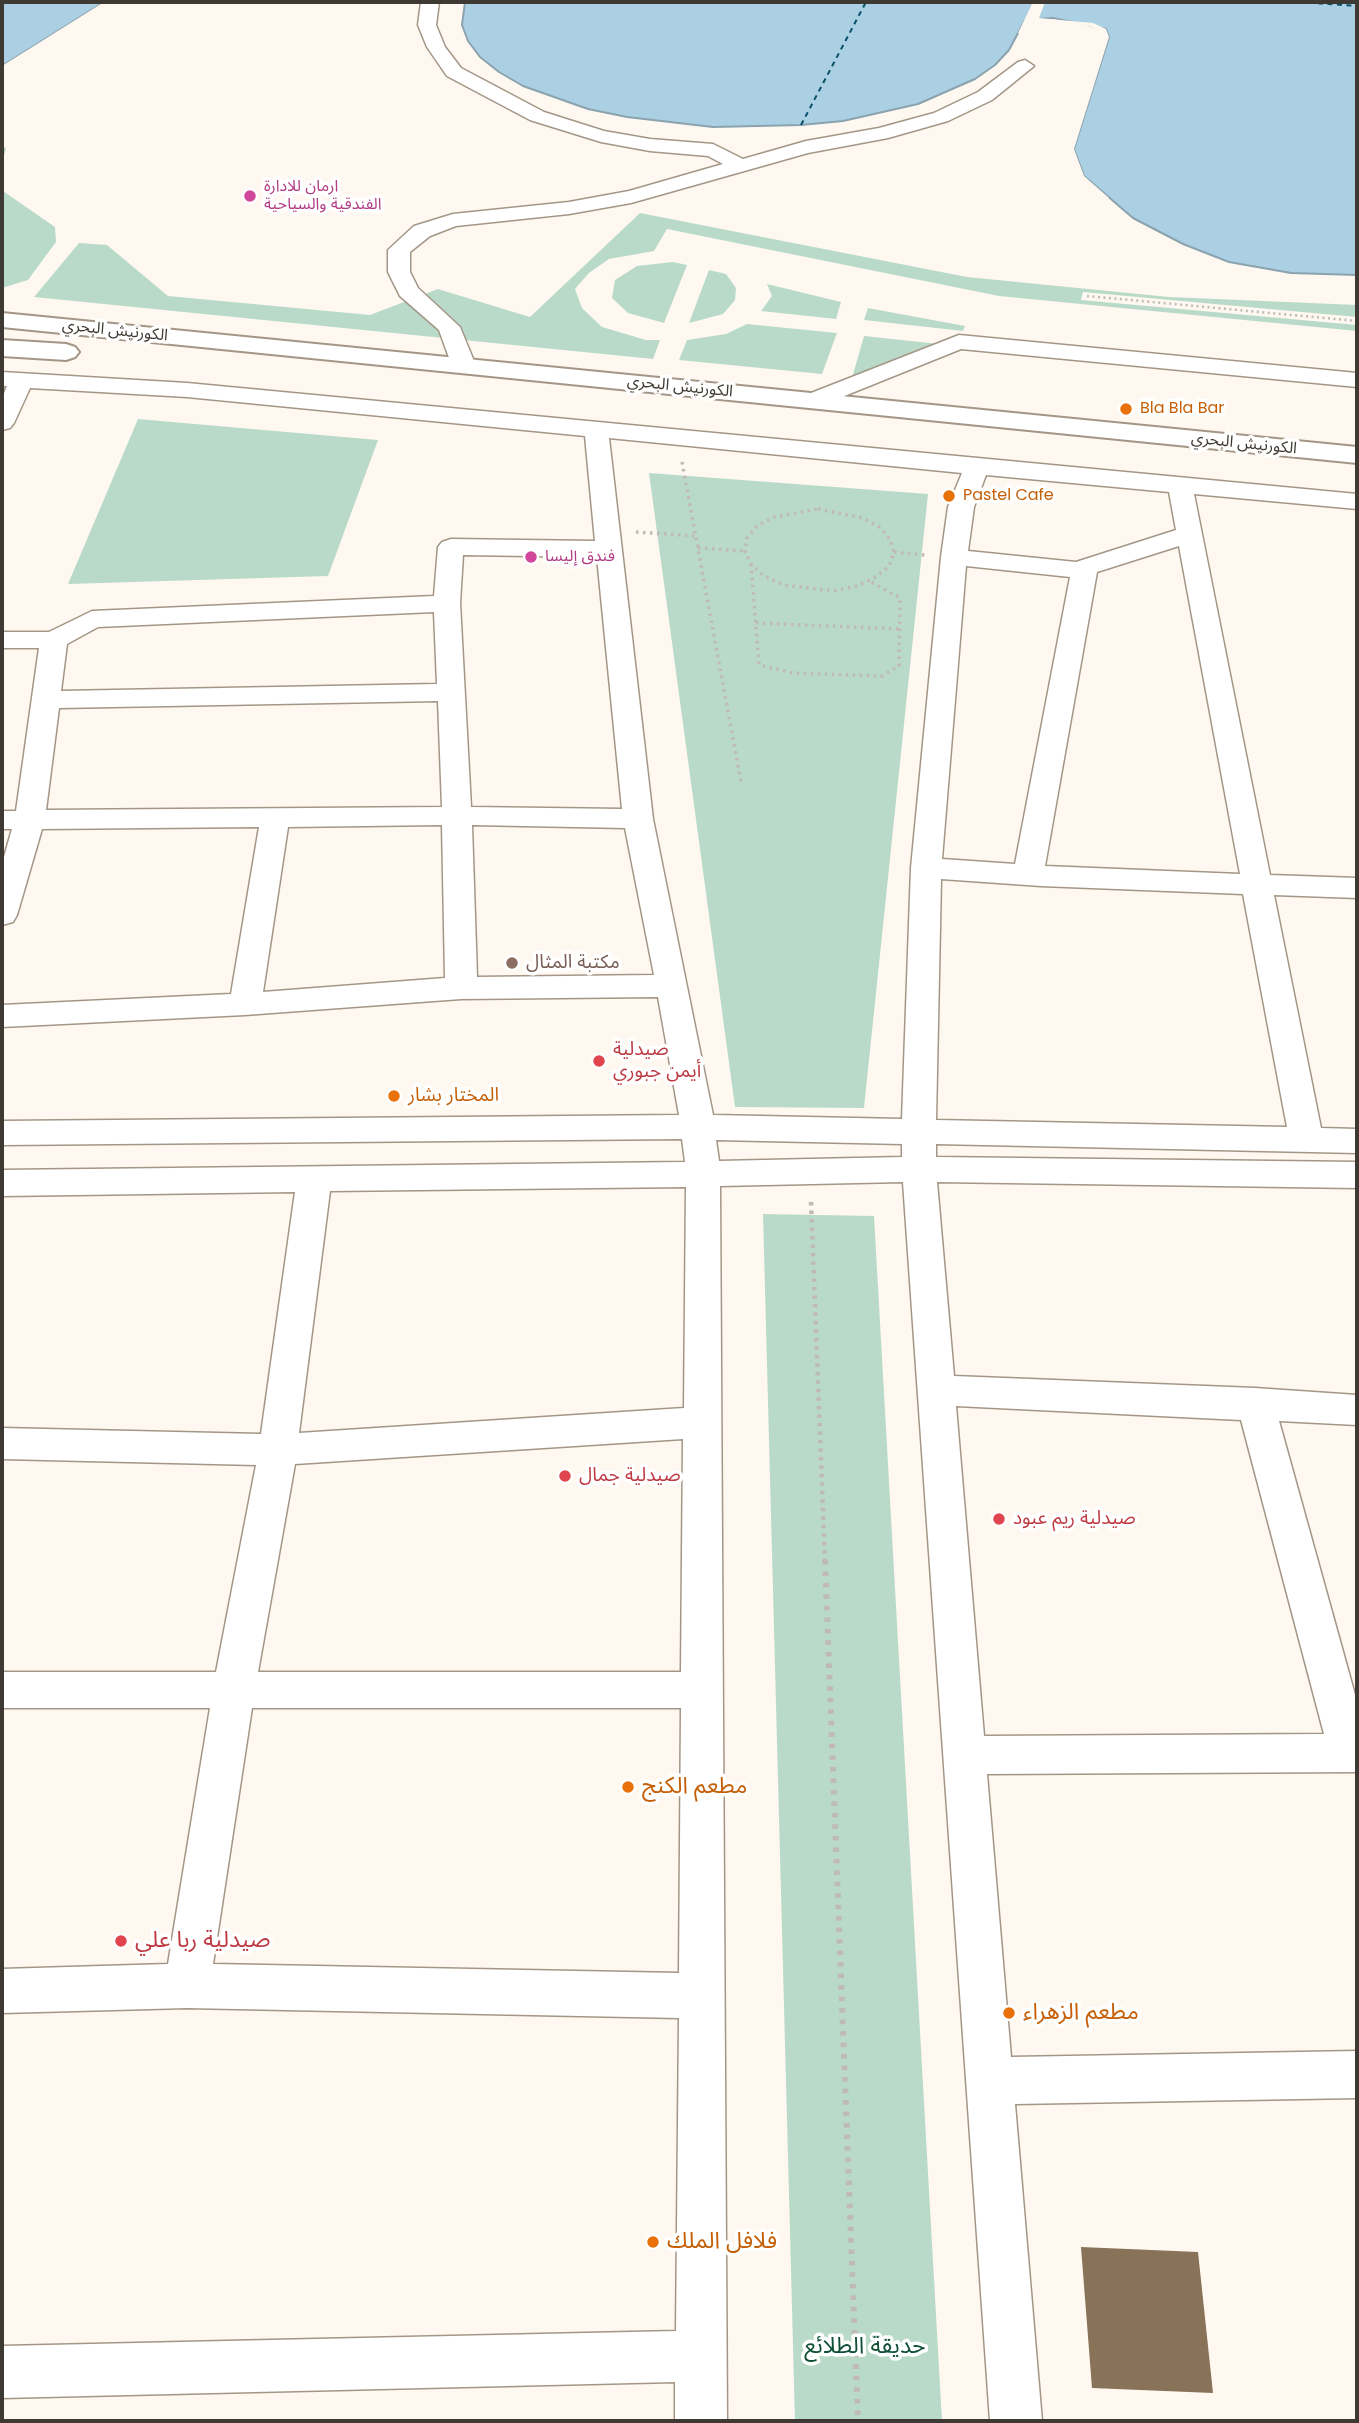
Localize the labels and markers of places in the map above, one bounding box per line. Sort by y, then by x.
place label: ارمان للادارة الفندقية والسياحية [264,177,382,215]
marker: ارمان للادارة الفندقية والسياحية [242,188,258,204]
place label: Bla Bla Bar [1140,399,1224,419]
marker: Bla Bla Bar [1118,401,1134,417]
place label: Pastel Cafe [963,486,1054,506]
marker: Pastel Cafe [941,488,957,504]
place label: فندق إليسا [545,547,615,567]
marker: فندق إليسا [523,549,539,565]
place label: مكتبة المثال [526,952,620,974]
marker: مكتبة المثال [504,955,520,971]
place label: صيدلية أيمن جبوري [613,1039,701,1083]
marker: صيدلية أيمن جبوري [591,1053,607,1069]
place label: المختار بشار [408,1085,499,1107]
marker: المختار بشار [386,1088,402,1104]
place label: صيدلية جمال [579,1465,681,1487]
marker: صيدلية جمال [557,1468,573,1484]
place label: صيدلية ريم عبود [1013,1508,1136,1530]
marker: صيدلية ريم عبود [991,1511,1007,1527]
place label: مطعم الكنج [642,1773,747,1801]
marker: مطعم الكنج [620,1779,636,1795]
place label: صيدلية ربا علي [135,1927,271,1955]
marker: صيدلية ربا علي [113,1933,129,1949]
place label: مطعم الزهراء [1023,1999,1139,2027]
marker: مطعم الزهراء [1001,2005,1017,2021]
place label: فلافل الملك [667,2228,777,2256]
marker: فلافل الملك [645,2234,661,2250]

